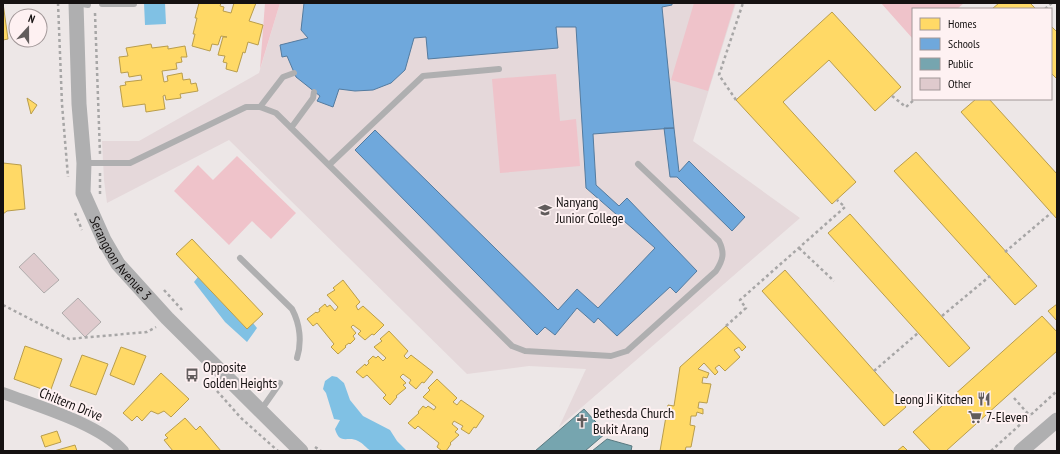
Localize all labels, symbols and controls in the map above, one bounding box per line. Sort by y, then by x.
north arrow [8,8,48,48]
legend [912,8,1052,100]
text: N [26,11,37,26]
text: Homes [948,16,976,31]
text: Schools [948,36,980,51]
text: Public [948,56,974,71]
text: Other [948,76,972,91]
place label: Nanyang Junior College [555,193,624,227]
school or university icon: Nanyang Junior College [537,202,553,218]
street label: Serangoon Avenue 3 [85,213,156,304]
place label: Opposite Golden Heights [203,358,278,392]
bus stop icon: Opposite Golden Heights [184,367,200,383]
street label: Chiltern Drive [37,383,106,425]
place label: Leong Ji Kitchen [895,390,973,408]
restaurant icon: Leong Ji Kitchen [976,391,992,407]
place label: Bethesda Church Bukit Arang [593,404,674,438]
place label: 7-Eleven [986,408,1028,426]
supermarket icon: 7-Eleven [967,409,983,425]
church icon: Bethesda Church Bukit Arang [574,413,590,429]

